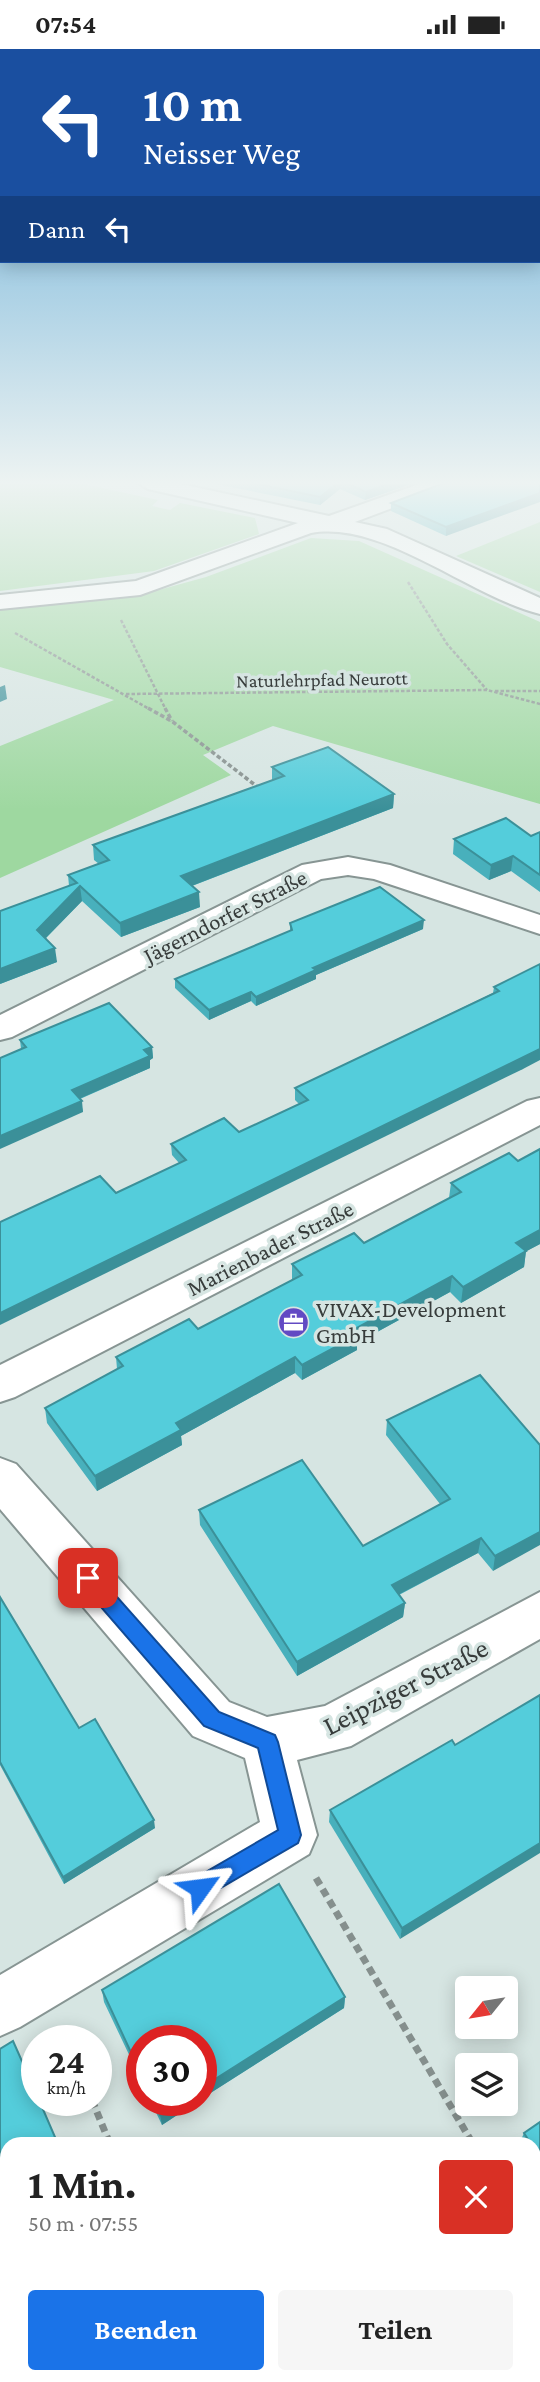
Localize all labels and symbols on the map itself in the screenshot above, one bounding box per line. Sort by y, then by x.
street label: Naturlehrpfad Neurott [236,667,409,691]
street label: Jägerndorfer Straße [137,864,311,969]
street label: Marienbader Straße [182,1195,358,1301]
place label: VIVAX-Development GmbH [316,1296,506,1348]
office icon: VIVAX-Development GmbH [276,1305,310,1339]
pin [58,1548,118,1608]
street label: Leipziger Straße [318,1632,493,1741]
position arrow [163,1851,237,1925]
north arrow [455,1976,518,2039]
speed limit sign: 30 [126,2025,217,2116]

